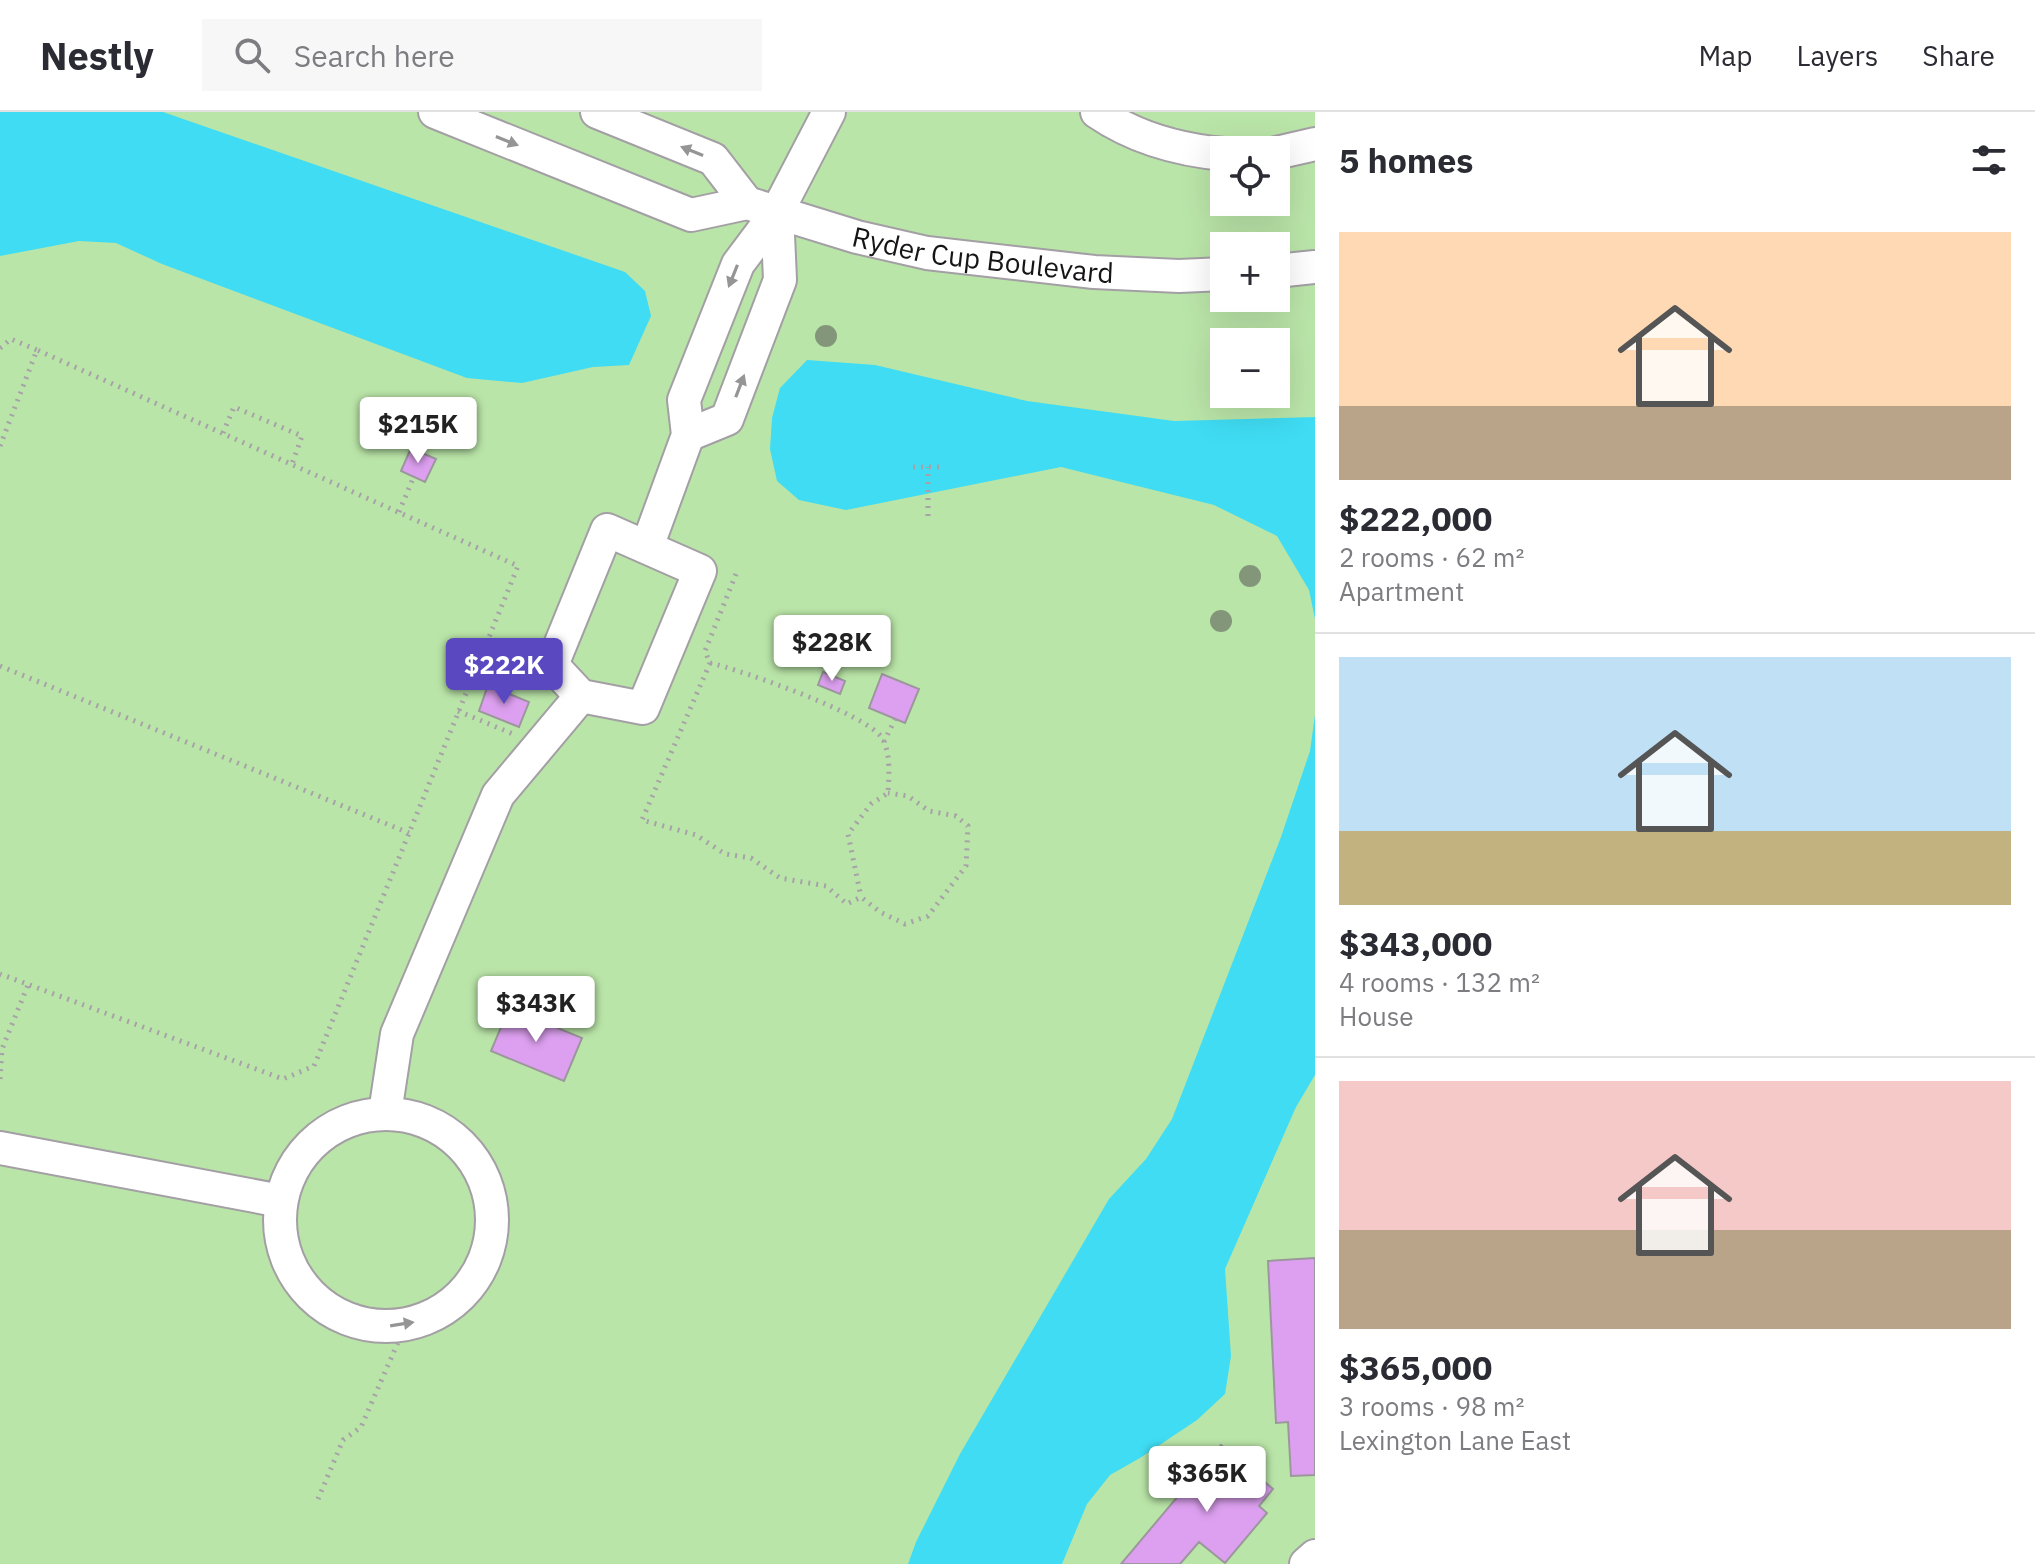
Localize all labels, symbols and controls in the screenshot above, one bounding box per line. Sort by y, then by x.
search box [202,19,762,91]
text: Nestly [40,31,154,80]
icon: search [230,33,274,77]
text: Search here [294,36,455,75]
text: Map [1698,37,1752,74]
text: Layers [1796,37,1878,74]
text: Share [1922,37,1995,74]
one-way arrow [495,135,519,148]
map controls [1210,136,1290,408]
button: locate [1210,136,1290,216]
text: 5 homes [1339,138,1474,182]
icon: filters [1967,138,2011,182]
one-way arrow [680,144,704,157]
street label: Ryder Cup Boulevard [849,218,1115,291]
button: + [1210,232,1290,312]
one-way arrow [727,264,740,288]
icon: home [1603,284,1747,428]
button: − [1210,328,1290,408]
one-way arrow [734,373,747,397]
pin: $215K [362,397,474,465]
text: $215K [378,406,458,440]
text: $222,000 [1339,496,1492,540]
text: 2 rooms · 62 m² [1339,540,1524,574]
text: Apartment [1339,574,1464,608]
pin: $228K [776,615,888,683]
text: $228K [792,624,872,658]
pin: $222K [448,638,560,706]
text: $222K [464,647,544,681]
icon: home [1603,709,1747,853]
text: $343,000 [1339,921,1492,965]
text: 4 rooms · 132 m² [1339,965,1540,999]
pin: $343K [480,976,592,1044]
text: $343K [496,985,576,1019]
text: House [1339,999,1414,1033]
icon: home [1603,1133,1747,1277]
one-way arrow [390,1317,415,1330]
text: $365,000 [1339,1345,1492,1389]
text: 3 rooms · 98 m² [1339,1389,1524,1423]
text: Lexington Lane East [1339,1423,1571,1457]
pin: $365K [1151,1446,1263,1514]
text: $365K [1167,1455,1247,1489]

